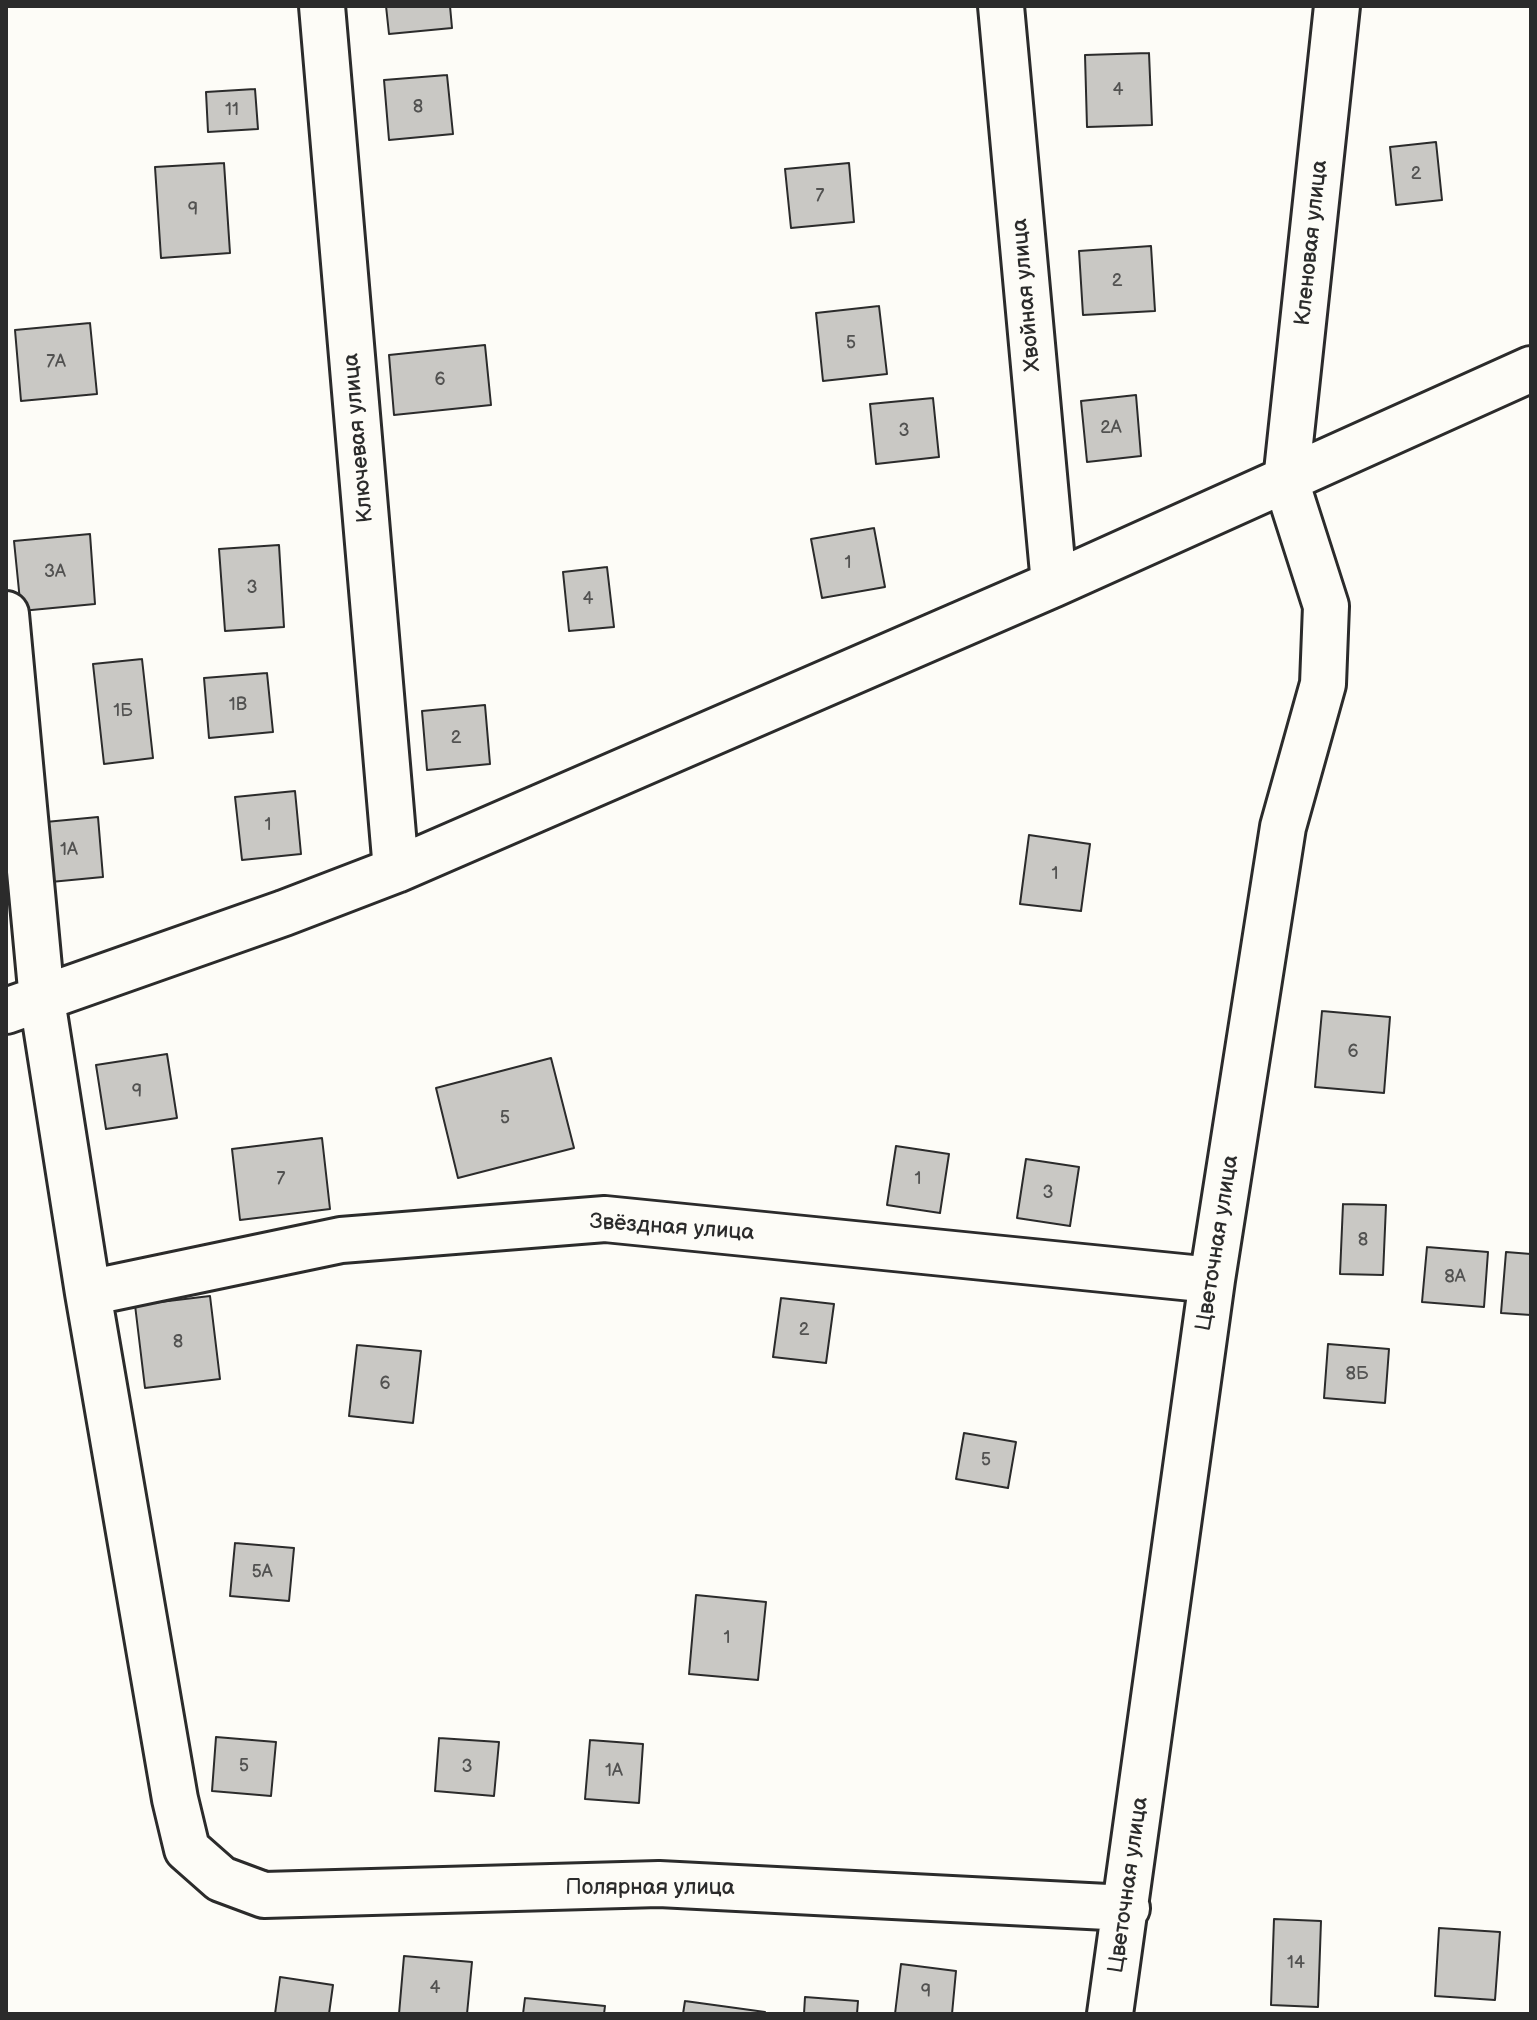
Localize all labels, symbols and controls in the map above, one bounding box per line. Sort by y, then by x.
house number: 4 [1113,79,1123,101]
house number: 8 [413,96,423,118]
house number: 11 [225,99,239,121]
street label: Кленовая улица [1290,159,1334,327]
house number: 2 [1411,163,1421,185]
house number: 7 [816,185,824,207]
house number: 9 [188,199,198,221]
street label: Хвойная улица [1007,217,1047,373]
house number: 2 [1112,270,1122,292]
house number: 5 [846,332,856,354]
house number: 7А [46,351,66,373]
street label: Ключевая улица [338,352,380,524]
house number: 6 [435,369,445,391]
house number: 2А [1100,417,1122,439]
house number: 3 [898,420,910,442]
house number: 1 [845,552,851,574]
house number: 3А [44,561,66,583]
house number: 3 [246,577,258,599]
house number: 4 [583,588,593,610]
house number: 1В [229,694,247,716]
house number: 1Б [113,700,133,722]
house number: 2 [451,727,461,749]
house number: 1 [265,814,271,836]
house number: 1А [60,839,78,861]
house number: 1 [1052,863,1058,885]
house number: 6 [1348,1041,1358,1063]
house number: 9 [132,1081,142,1103]
house number: 5 [500,1107,510,1129]
street label: Цветочная улица [1191,1153,1245,1333]
house number: 7 [277,1168,285,1190]
house number: 1 [915,1168,921,1190]
house number: 3 [1042,1182,1054,1204]
street label: Звёздная улица [589,1209,755,1247]
house number: 8 [1358,1229,1368,1251]
house number: 8А [1444,1266,1466,1288]
house number: 2 [799,1319,809,1341]
house number: 8 [173,1331,183,1353]
house number: 8Б [1346,1363,1368,1385]
house number: 6 [380,1373,390,1395]
house number: 5 [981,1449,991,1471]
house number: 5А [251,1561,273,1583]
house number: 1 [724,1627,730,1649]
house number: 5 [239,1755,249,1777]
house number: 3 [461,1756,473,1778]
house number: 1А [605,1760,623,1782]
street label: Цветочная улица [1104,1795,1154,1975]
street label: Полярная улица [565,1875,735,1901]
house number: 14 [1287,1952,1305,1974]
house number: 4 [430,1977,440,1999]
house number: 9 [921,1981,931,2003]

